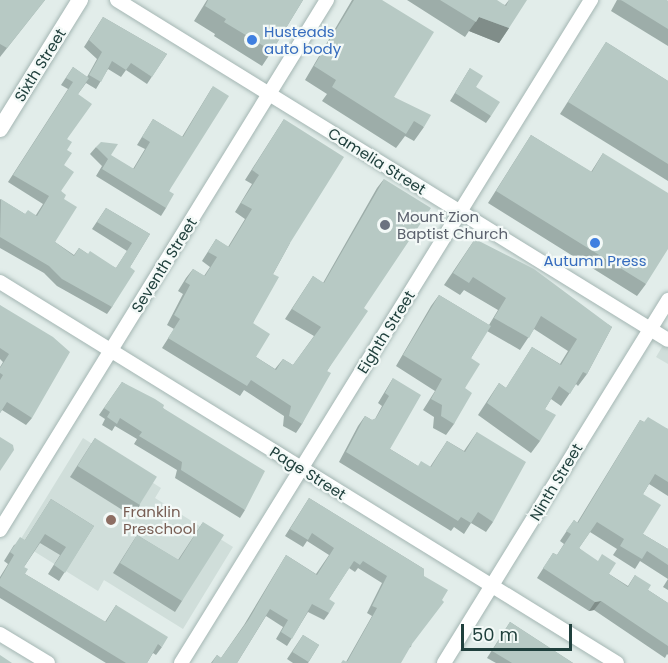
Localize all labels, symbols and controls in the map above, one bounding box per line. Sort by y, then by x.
place label: Husteads auto body [264,22,341,57]
street label: Sixth Street [10,25,70,105]
marker: Husteads auto body [245,33,259,47]
street label: Camelia Street [325,124,429,198]
place label: Mount Zion Baptist Church [397,207,508,242]
street label: Seventh Street [128,214,200,316]
marker: Mount Zion Baptist Church [378,218,392,232]
marker: Autumn Press [588,236,602,250]
place label: Autumn Press [543,252,647,270]
street label: Eighth Street [353,287,419,377]
street label: Ninth Street [526,440,586,524]
street label: Page Street [267,443,349,503]
place label: Franklin Preschool [123,502,196,537]
marker: Franklin Preschool [104,513,118,527]
scale bar [464,612,575,650]
text: 50 m [472,622,518,647]

